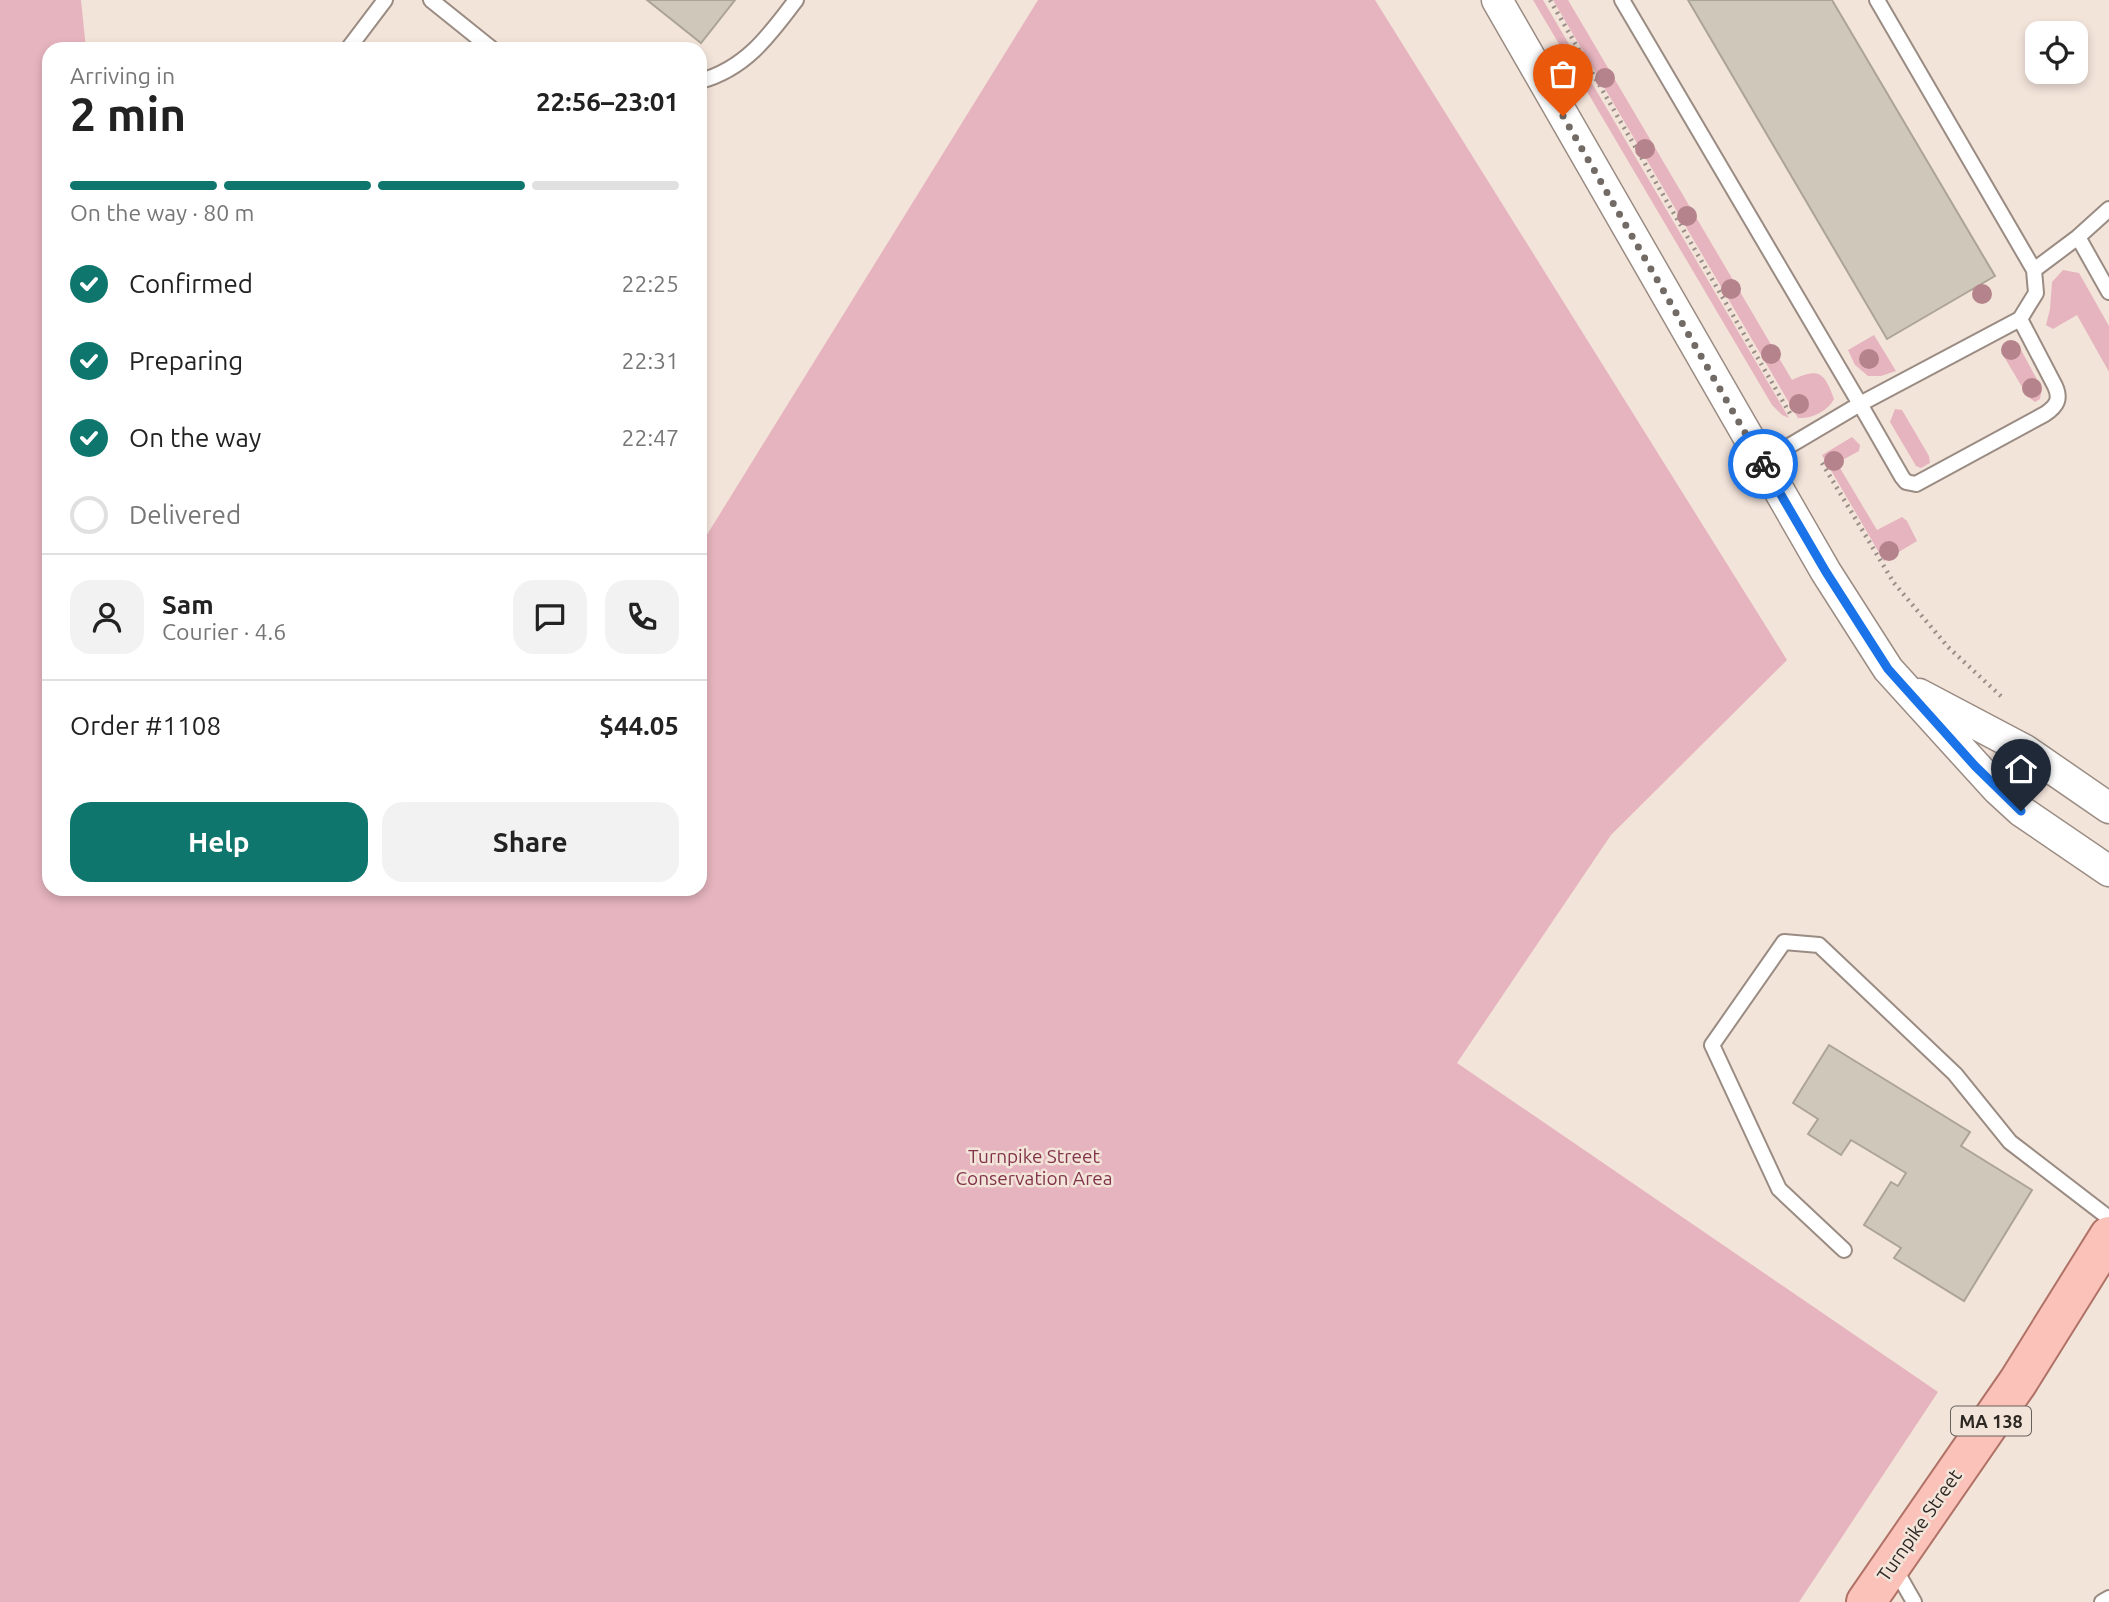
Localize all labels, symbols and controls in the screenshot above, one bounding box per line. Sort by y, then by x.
map controls [2025,21,2088,84]
button: locate [2025,21,2088,84]
pin [1533,44,1593,116]
icon: bag [1544,55,1582,93]
text: Arriving in [70,63,175,88]
text: 22:56–23:01 [536,87,679,116]
text: 2 min [70,88,186,140]
text: On the way · 80 m [70,200,254,225]
icon: check [70,265,108,303]
text: Confirmed [129,269,253,298]
text: 22:25 [621,271,679,296]
icon: check [70,342,108,380]
text: Preparing [129,346,243,375]
text: 22:31 [621,348,679,373]
icon: check [70,419,108,457]
text: On the way [129,423,261,452]
text: 22:47 [621,425,679,450]
courier [1728,429,1798,499]
icon: bike [1744,445,1782,483]
text: Delivered [129,500,241,529]
button: person [70,580,144,654]
button: chat [513,580,587,654]
button: phone [605,580,679,654]
text: Sam [162,590,214,619]
text: Courier · 4.6 [162,619,286,644]
text: Order #1108 [70,711,221,740]
text: $44.05 [599,711,679,740]
pin [1991,739,2051,811]
icon: home [2002,750,2040,788]
button: Help [70,802,368,882]
button: Share [382,802,679,882]
park label: Turnpike Street Conservation Area [955,1145,1113,1189]
road number: MA 138 [1951,1406,2031,1436]
street label: Turnpike Street [1872,1464,1966,1585]

